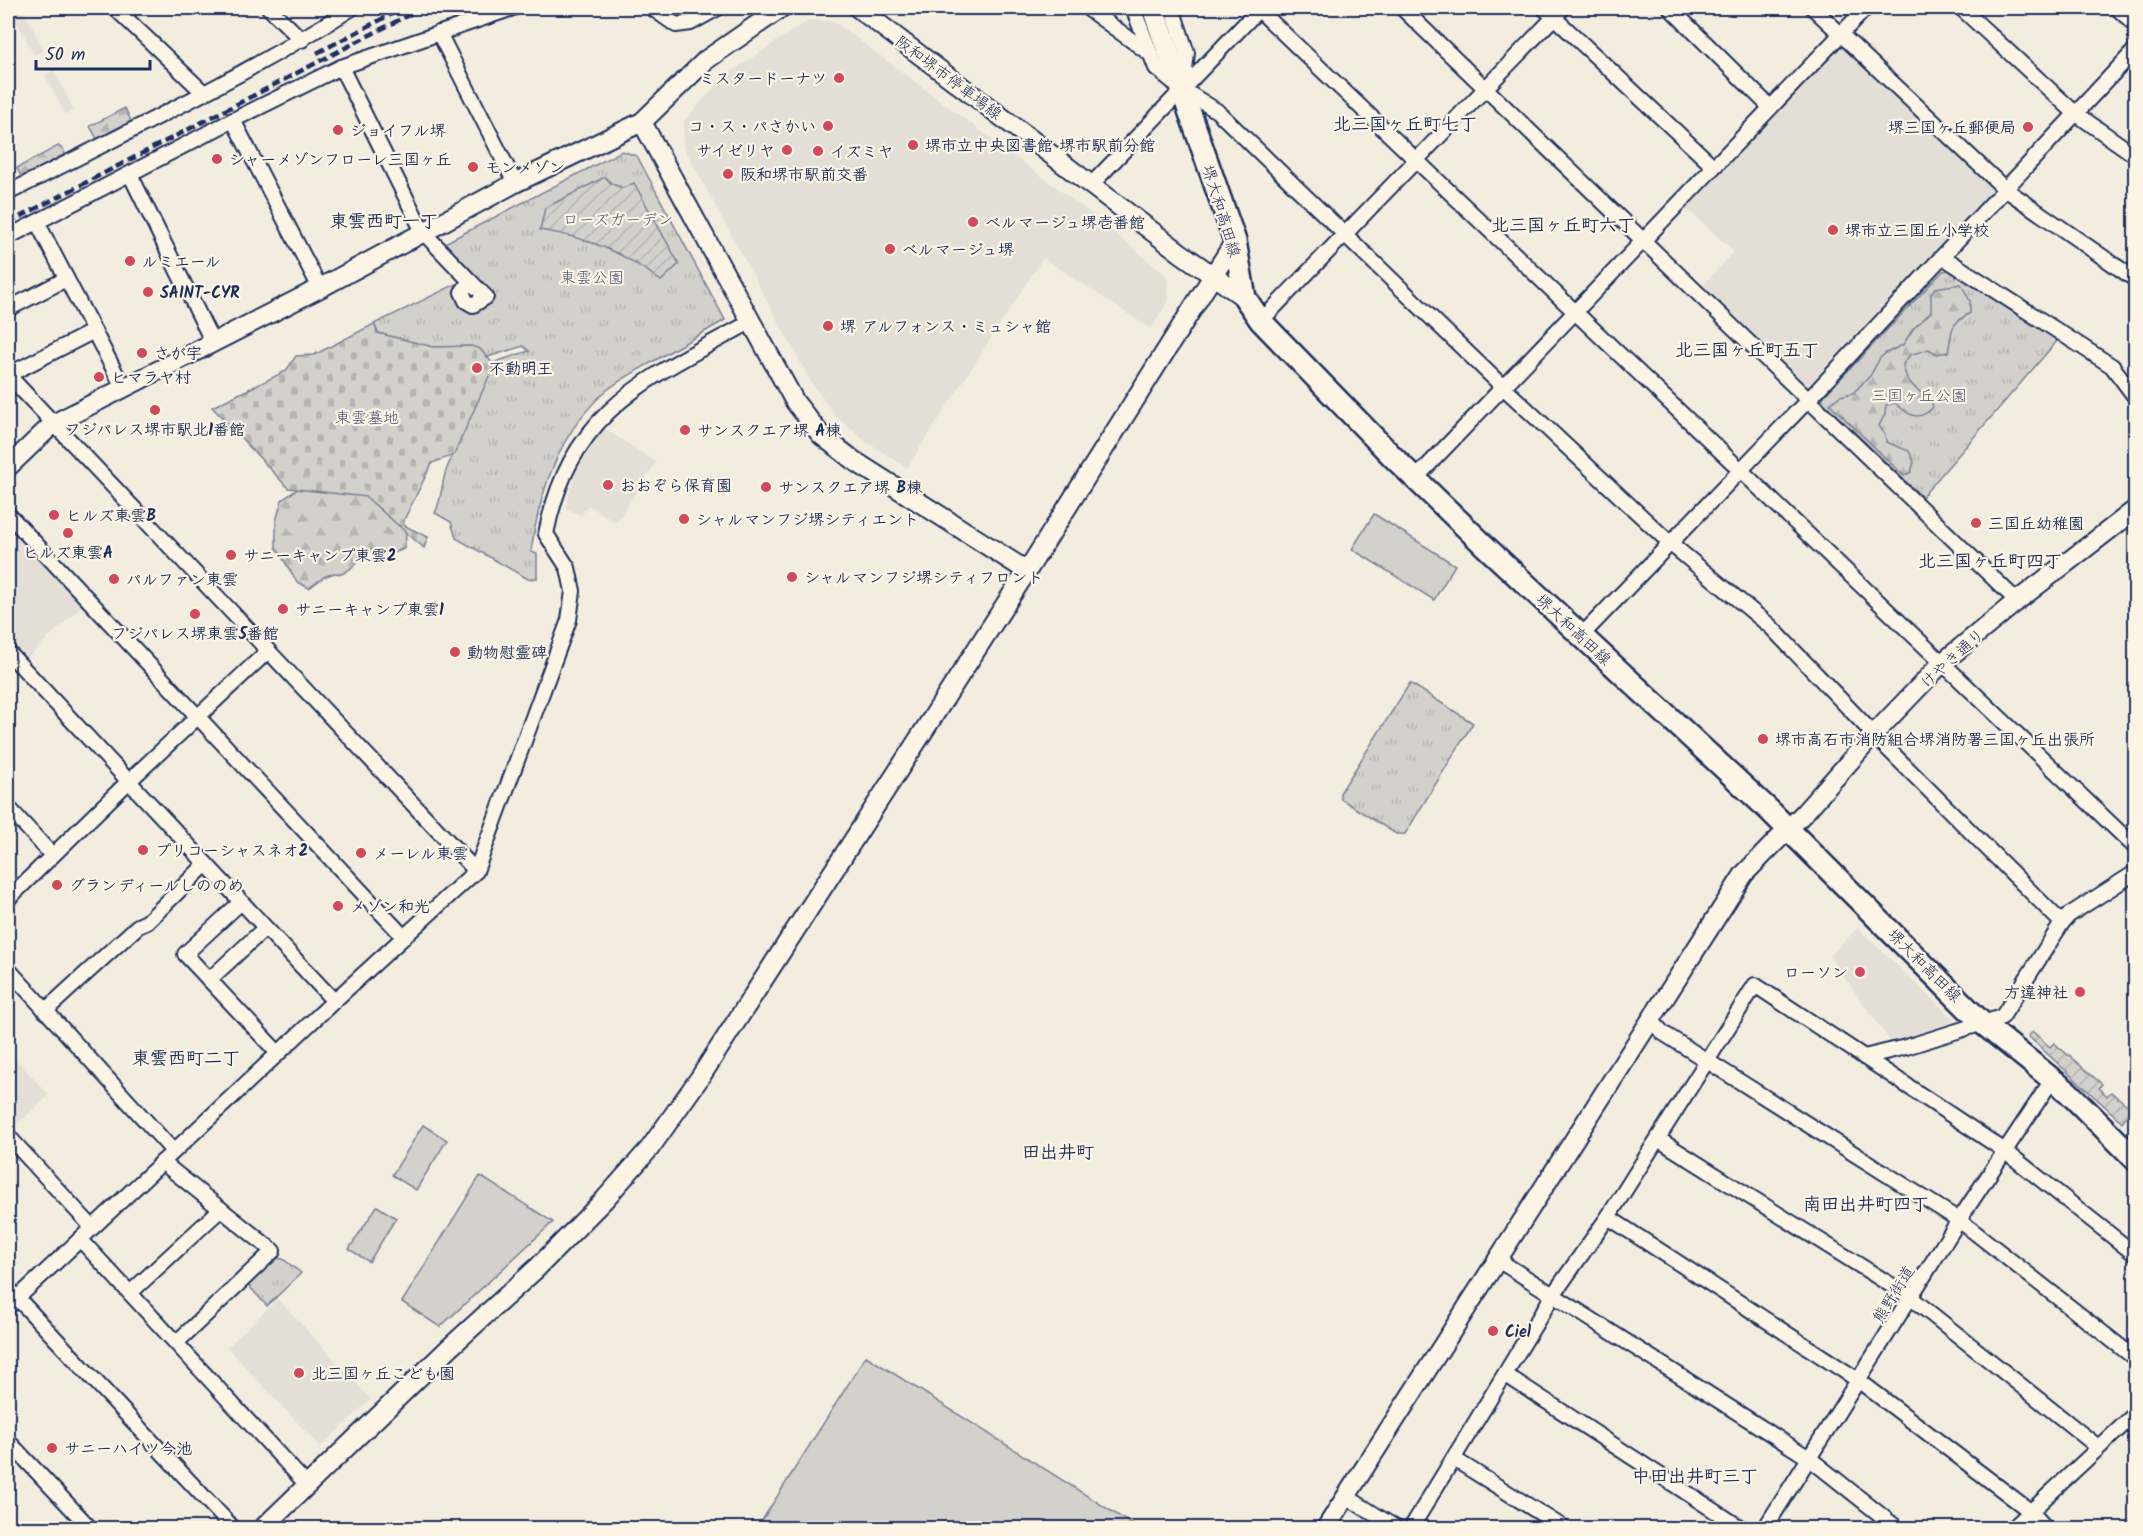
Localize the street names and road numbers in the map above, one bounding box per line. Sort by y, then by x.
street label: 阪和堺市停車場線 [889,30,1007,127]
street label: 堺大和高田線 [1195,162,1247,261]
street label: 堺大和高田線 [1529,588,1617,672]
street label: けやき通り [1915,623,1991,695]
street label: 堺大和高田線 [1881,923,1967,1009]
street label: 熊野街道 [1867,1261,1922,1329]

